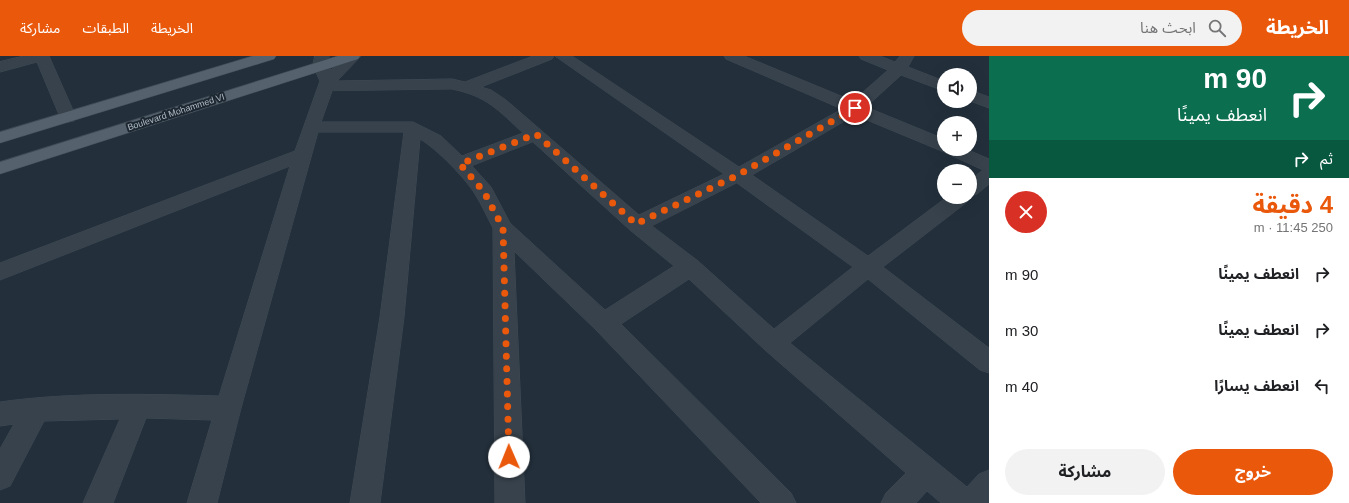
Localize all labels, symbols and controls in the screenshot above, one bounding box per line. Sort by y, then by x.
search box [962,10,1242,46]
icon: search [1206,17,1228,39]
text: الخريطة [1266,17,1329,38]
text: ابحث هنا [1140,19,1196,36]
text: مشاركة [20,20,60,36]
text: الطبقات [82,20,129,36]
text: الخريطة [151,20,193,36]
text: 90 m [1203,63,1267,94]
map controls [937,68,977,204]
button: sound [937,68,977,108]
icon: right [1281,72,1333,124]
pin [838,91,872,125]
street label: Boulevard Mohammed VI [126,92,226,132]
icon: arrive [844,97,866,119]
text: انعطف يمينًا [1177,105,1267,125]
button: + [937,116,977,156]
icon: right [1290,148,1312,170]
text: ثم [1320,150,1333,167]
button: − [937,164,977,204]
button: close [1005,191,1047,233]
text: 4 دقيقة [1253,191,1333,218]
text: 250 m · 11:45 [1254,220,1333,235]
icon: right [1311,263,1333,285]
text: انعطف يمينًا [1218,265,1299,282]
text: 90 m [1005,266,1038,283]
icon: right [1311,319,1333,341]
text: انعطف يمينًا [1218,321,1299,338]
text: 30 m [1005,322,1038,339]
icon: left [1311,375,1333,397]
text: انعطف يسارًا [1214,377,1299,394]
text: 40 m [1005,378,1038,395]
position arrow [488,436,530,478]
button: مشاركة [1005,449,1165,495]
button: خروج [1173,449,1333,495]

